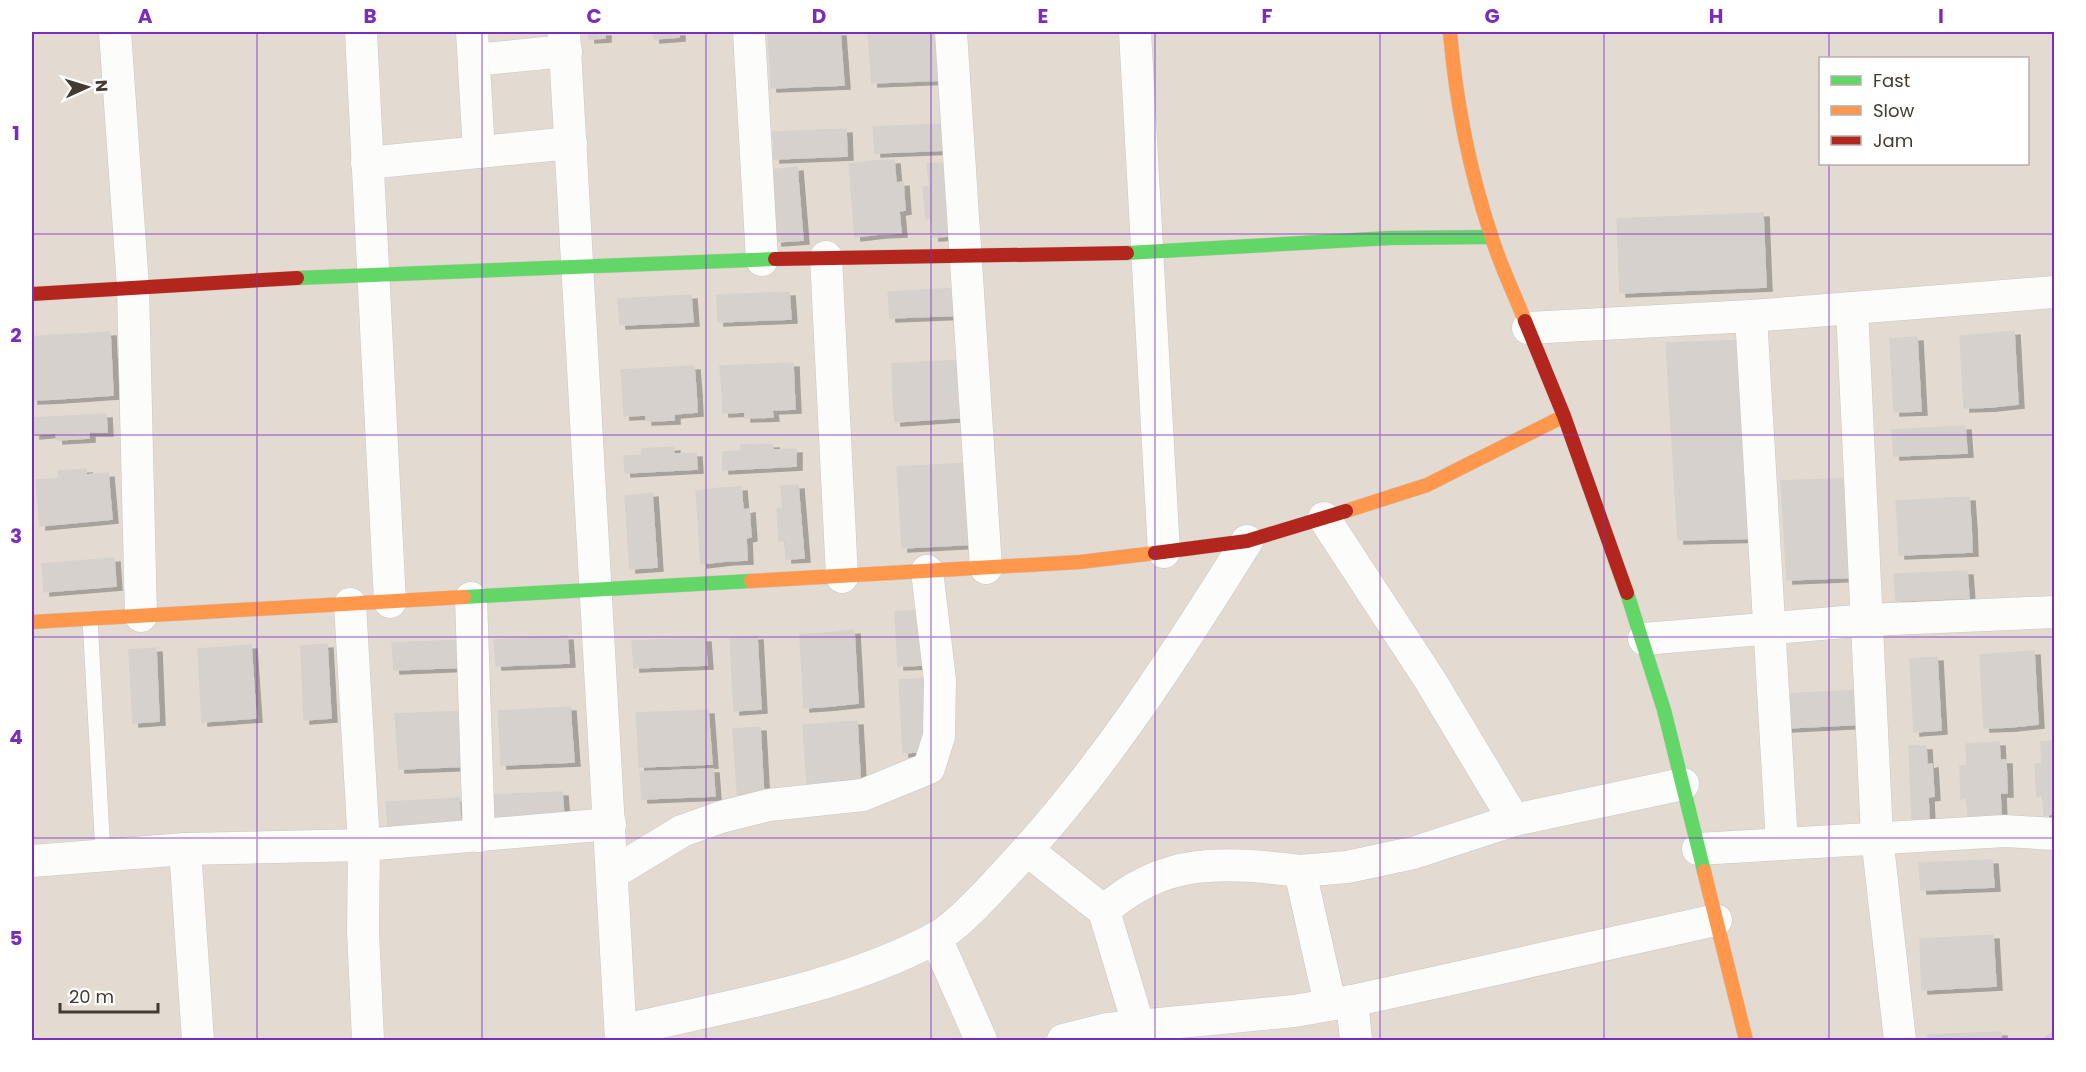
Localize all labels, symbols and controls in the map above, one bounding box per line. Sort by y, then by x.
text: A [138,2,153,30]
text: B [363,2,377,30]
text: C [586,2,602,30]
text: D [812,2,826,30]
text: E [1038,2,1048,30]
text: F [1262,2,1273,30]
text: G [1484,2,1500,30]
text: H [1709,2,1723,30]
text: I [1938,2,1944,30]
north arrow [57,57,117,117]
legend [1819,57,2029,165]
text: Fast [1873,68,1910,93]
text: N [90,79,113,93]
text: Slow [1873,98,1915,123]
text: 1 [12,119,20,147]
text: Jam [1873,128,1913,153]
text: 2 [10,321,22,349]
text: 3 [10,522,22,550]
text: 4 [9,723,23,751]
text: 5 [10,924,23,952]
scale bar [60,976,158,1014]
text: 20 m [69,984,114,1009]

